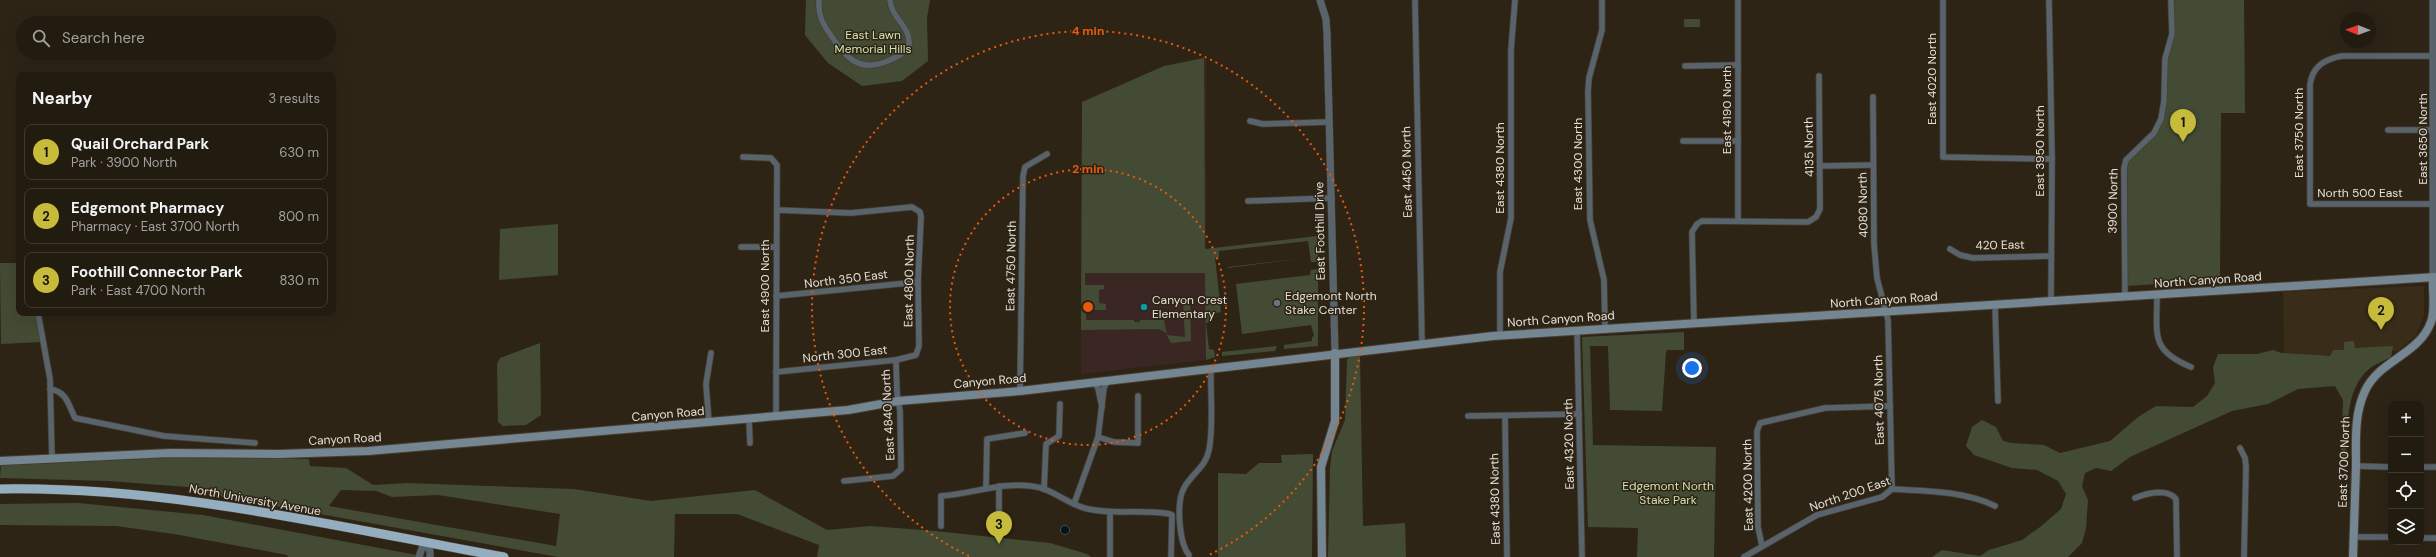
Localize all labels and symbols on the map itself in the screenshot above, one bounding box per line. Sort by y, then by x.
north arrow [2340,12,2376,48]
text: 4 min [1072,23,1104,39]
park label: East Lawn Memorial Hills [835,27,911,57]
street label: East 4020 North [1924,33,1940,125]
street label: East 4190 North [1719,66,1735,154]
street label: East 3750 North [2291,88,2307,178]
street label: East 3650 North [2415,93,2431,185]
street label: East 3950 North [2032,105,2048,197]
pin: 1 [2170,109,2196,142]
street label: 4135 North [1800,117,1818,177]
street label: East 4300 North [1570,118,1586,210]
street label: East 4380 North [1492,122,1508,214]
street label: East 4450 North [1398,126,1416,218]
text: 2 min [1072,161,1104,177]
street label: 3900 North [2104,168,2122,234]
street label: 4080 North [1854,172,1872,238]
street label: East Foothill Drive [1311,181,1329,280]
street label: North 500 East [2317,185,2403,201]
street label: East 4750 North [1002,221,1020,311]
street label: East 4800 North [900,234,918,327]
street label: 420 East [1975,237,2025,253]
street label: East 4900 North [757,239,773,332]
street label: North 350 East [803,266,889,292]
street label: North Canyon Road [2154,268,2262,292]
place label: Edgemont North Stake Center [1285,288,1377,318]
street label: North Canyon Road [1830,288,1938,312]
place label: Canyon Crest Elementary [1152,292,1228,322]
pin: 2 [2368,297,2394,330]
marker: Edgemont North Stake Center [1272,298,1282,308]
centre of rings [1081,300,1095,314]
marker: Canyon Crest Elementary [1139,302,1149,312]
street label: North Canyon Road [1507,307,1615,331]
street label: North 300 East [802,342,888,366]
street label: East 4075 North [1870,355,1888,445]
your location [1682,358,1702,378]
street label: East 4840 North [878,369,898,461]
street label: Canyon Road [953,370,1027,392]
street label: East 4320 North [1560,398,1578,490]
street label: Canyon Road [631,403,705,425]
street label: East 3700 North [2334,416,2354,508]
street label: Canyon Road [308,429,382,449]
street label: East 4200 North [1739,439,1757,531]
street label: East 4380 North [1486,453,1504,545]
street label: North 200 East [1807,473,1893,515]
park label: Edgemont North Stake Park [1622,478,1714,508]
street label: North University Avenue [188,481,322,520]
pin: 3 [986,511,1012,544]

